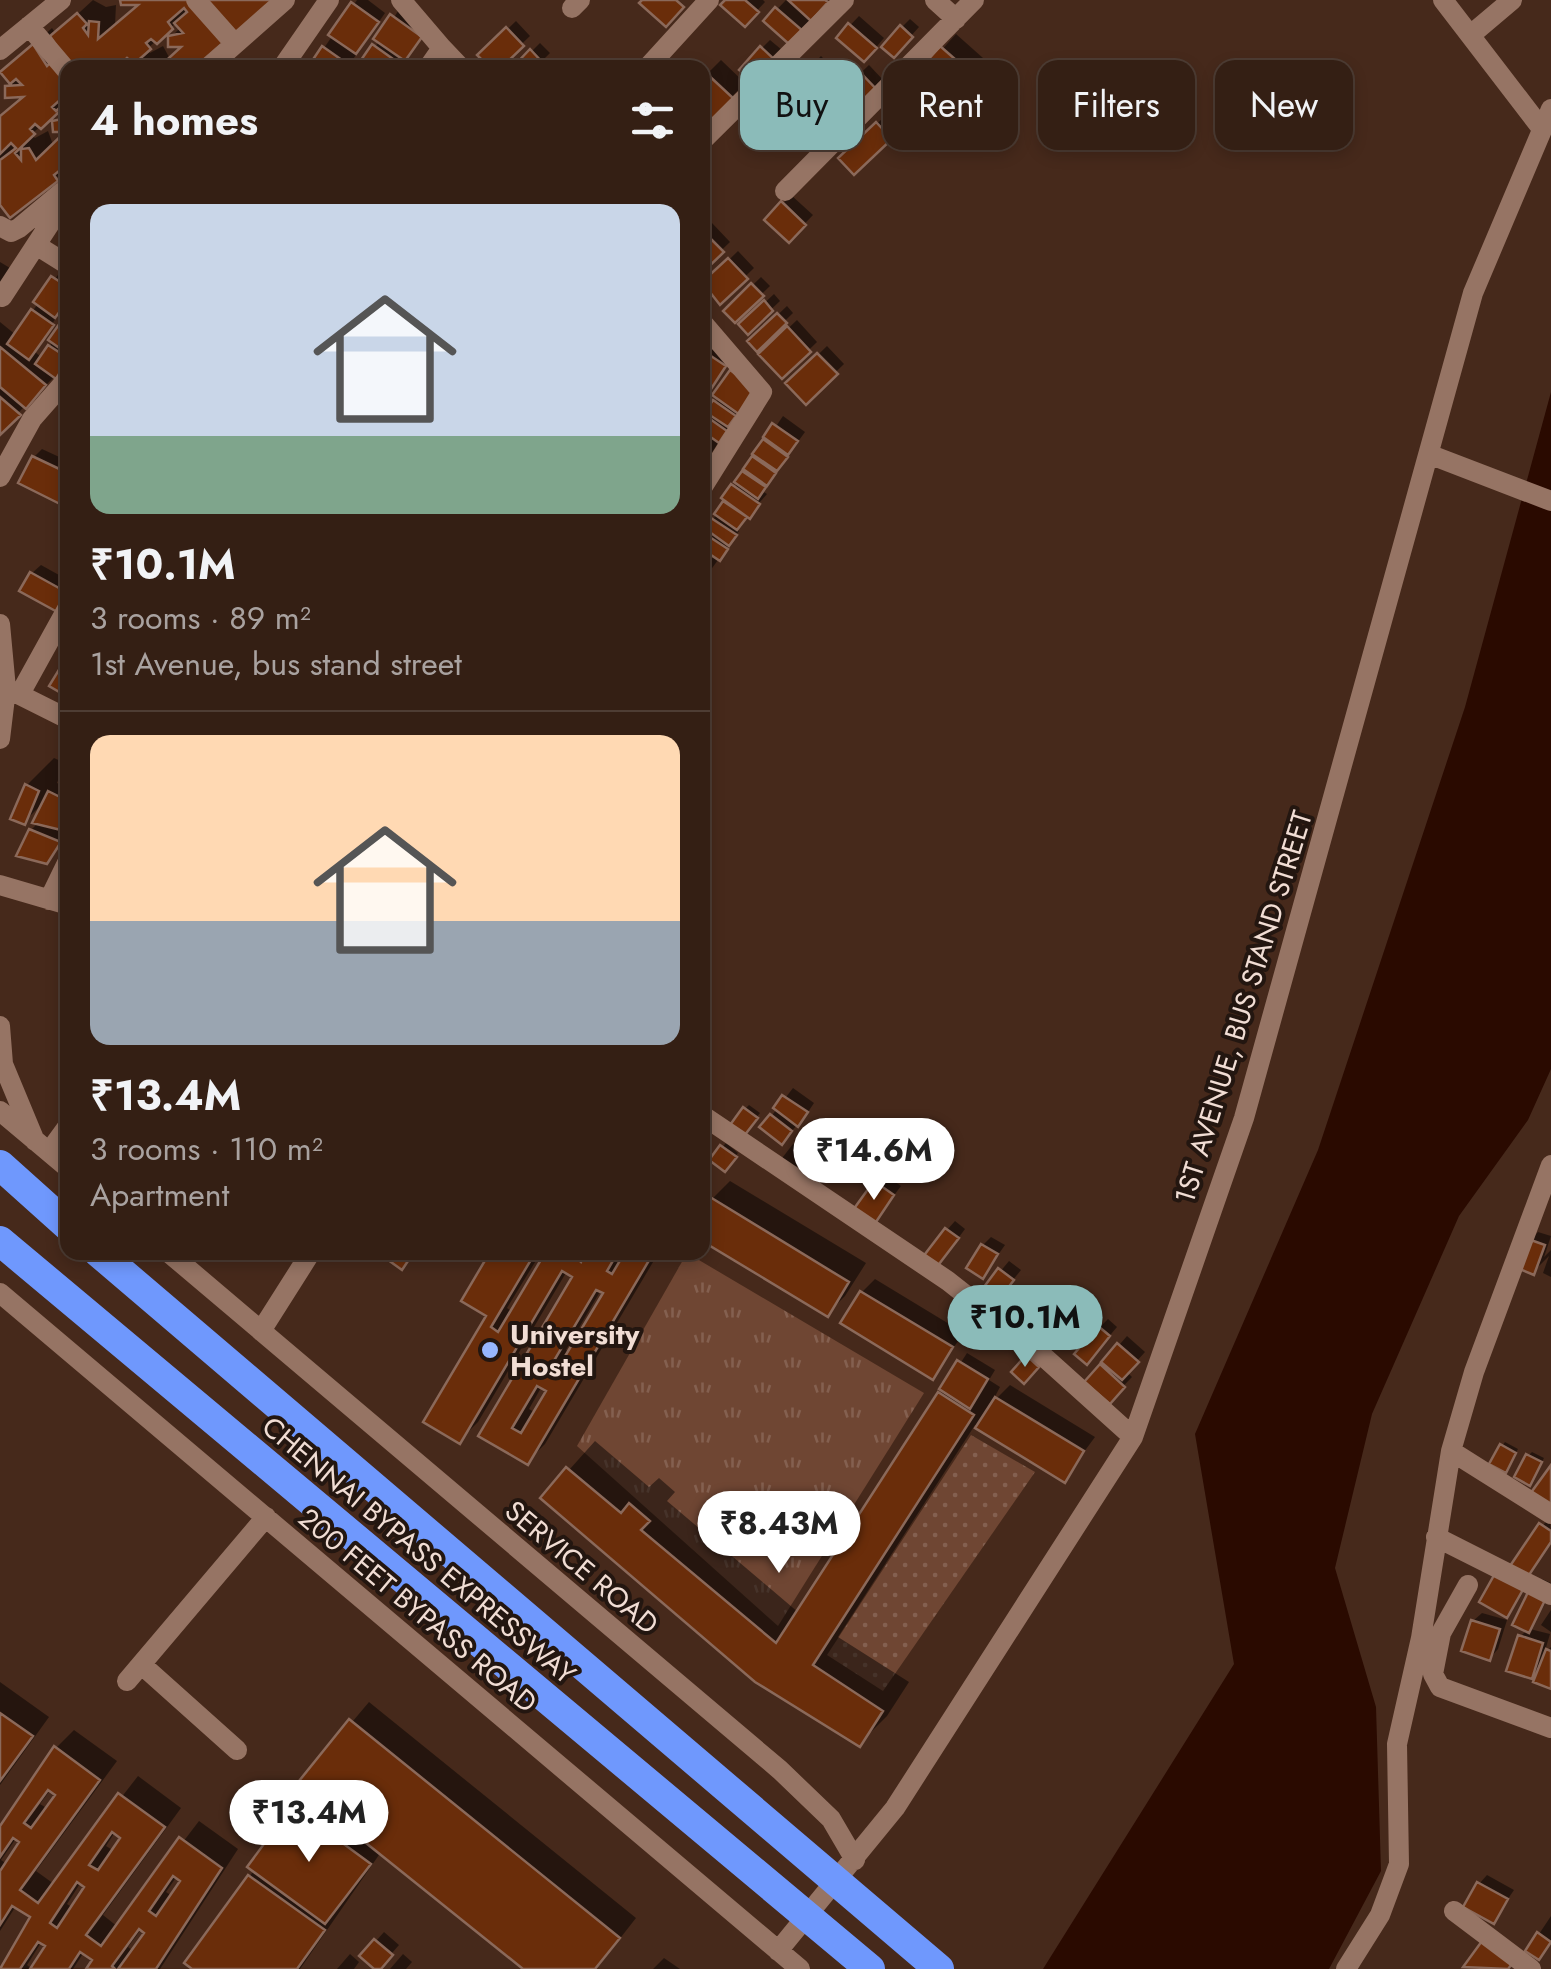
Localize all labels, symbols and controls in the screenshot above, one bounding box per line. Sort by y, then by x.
chip: Buy [740,60,863,150]
chip: Rent [883,60,1018,150]
chip: Filters [1038,60,1195,150]
chip: New [1215,60,1353,150]
text: 4 homes [90,90,258,151]
icon: filters [625,93,680,148]
icon: home [295,269,475,449]
text: ₹10.1M [90,534,236,595]
text: 3 rooms · 89 m² [90,595,311,641]
text: 1st Avenue, bus stand street [90,641,462,687]
icon: home [295,800,475,980]
street label: 1ST AVENUE, BUS STAND STREET [1164,806,1323,1208]
text: ₹13.4M [90,1065,241,1126]
pin: ₹14.6M [793,1118,955,1203]
text: 3 rooms · 110 m² [90,1126,323,1172]
text: ₹14.6M [815,1127,933,1173]
text: Apartment [90,1172,229,1218]
pin: ₹10.1M [944,1285,1106,1370]
text: ₹10.1M [970,1294,1080,1340]
place label: University Hostel [510,1314,640,1387]
marker: University Hostel [479,1339,501,1361]
street label: CHENNAI BYPASS EXPRESSWAY [253,1407,585,1694]
street label: SERVICE ROAD [496,1491,667,1644]
pin: ₹8.43M [698,1491,860,1576]
street label: 200 FEET BYPASS ROAD [290,1498,546,1723]
text: ₹8.43M [720,1500,838,1546]
pin: ₹13.4M [228,1780,390,1865]
text: ₹13.4M [251,1789,367,1835]

